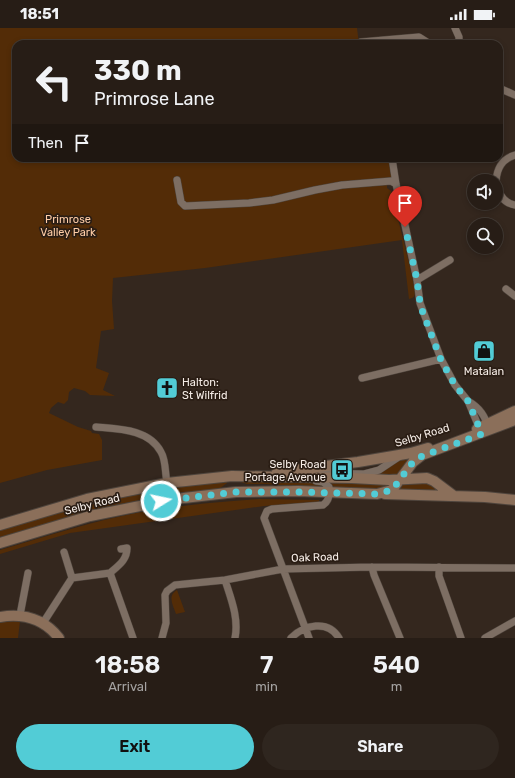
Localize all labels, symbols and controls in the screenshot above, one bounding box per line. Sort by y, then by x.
text: 18:51 [20,5,59,23]
text: 330 m [94,54,182,87]
icon: left [28,56,80,108]
text: Primrose Lane [94,88,214,110]
icon: arrive [71,132,93,154]
text: Then [28,134,63,152]
map controls [467,174,503,254]
button: sound [467,174,503,210]
pin [388,186,422,227]
icon: arrive [394,192,416,214]
park label: Primrose Valley Park [40,213,96,239]
button: search [467,218,503,254]
shop icon: Matalan [471,338,497,364]
place label: Matalan [464,365,504,378]
church icon: Halton: St Wilfrid [154,375,180,401]
place label: Halton: St Wilfrid [182,376,227,402]
street label: Selby Road [393,421,451,450]
bus stop icon: Selby Road Portage Avenue [329,457,355,483]
place label: Selby Road Portage Avenue [244,458,326,484]
position arrow [140,480,182,522]
street label: Selby Road [63,491,121,518]
street label: Oak Road [291,550,339,565]
text: 18:58 [95,651,160,679]
text: 7 [260,651,273,679]
text: 540 [373,651,420,679]
text: Arrival [108,679,147,694]
text: min [255,679,278,694]
text: m [391,679,402,694]
button: Exit [16,724,254,770]
button: Share [262,724,499,770]

